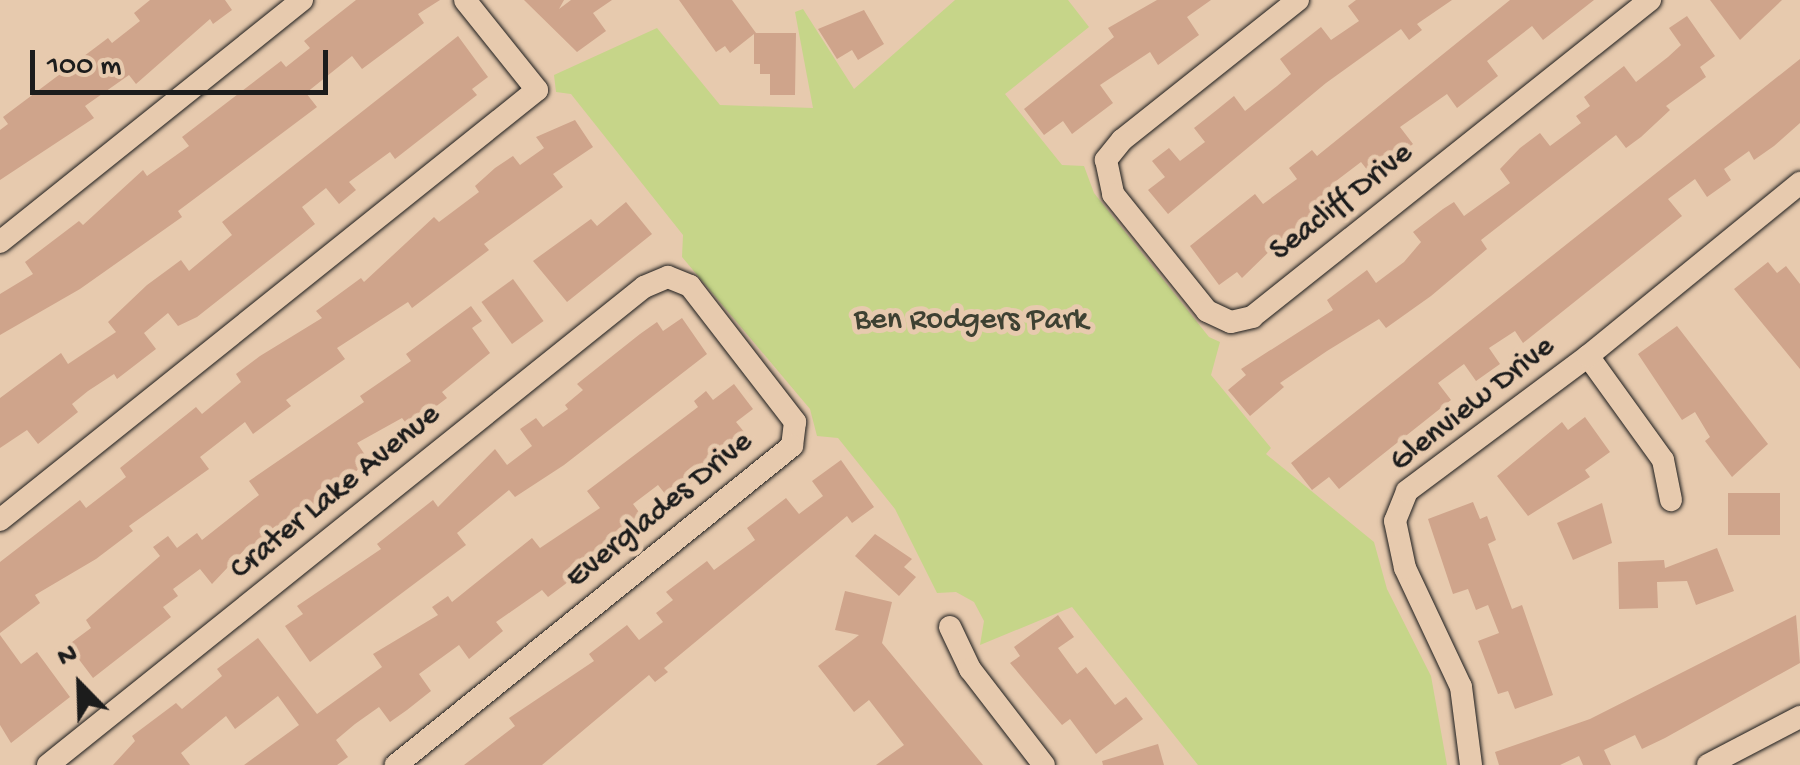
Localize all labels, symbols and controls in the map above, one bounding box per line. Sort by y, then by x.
scale bar [35,30,332,92]
text: 100 m [47,50,122,85]
street label: Seacliff Drive [1263,135,1421,271]
park label: Ben Rodgers Park [854,302,1088,340]
street label: Glenview Drive [1383,329,1563,481]
street label: Crater Lake Avenue [223,397,449,589]
street label: Everglades Drive [559,424,761,598]
north arrow [30,635,130,735]
text: N [53,638,83,676]

